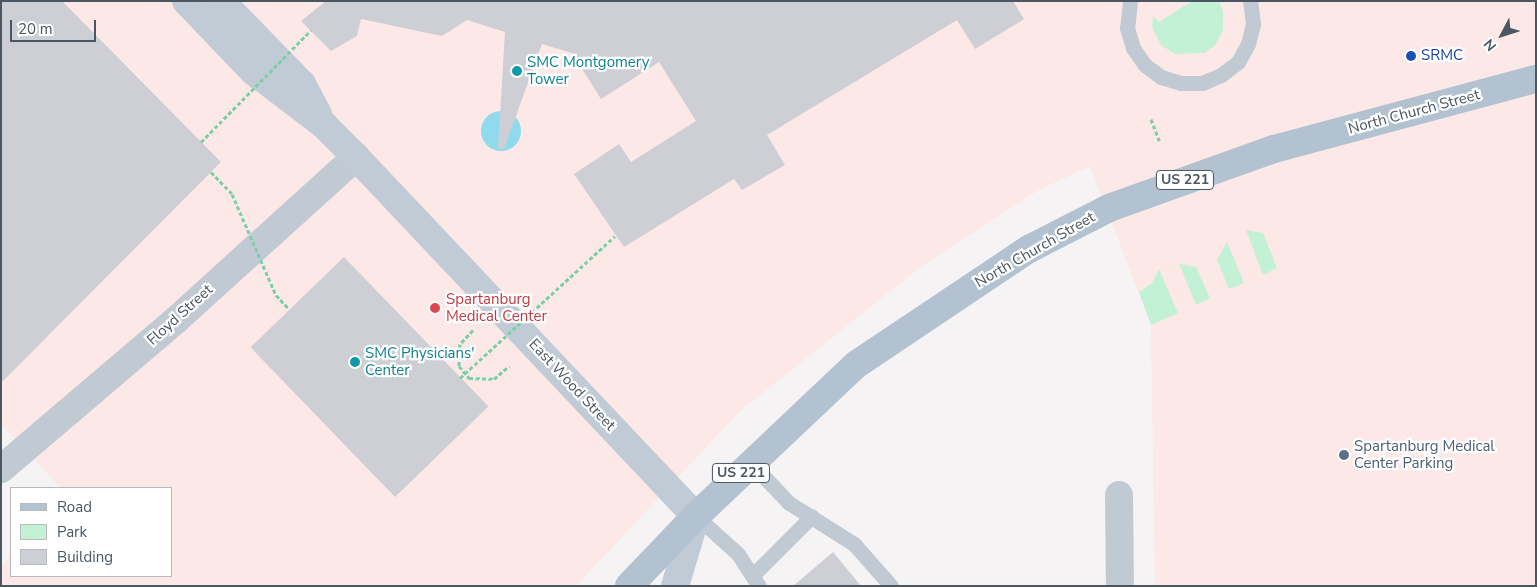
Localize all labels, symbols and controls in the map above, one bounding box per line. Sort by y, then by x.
scale bar [12,10,99,42]
north arrow [1477,10,1527,60]
text: 20 m [18,19,53,39]
text: N [1479,35,1501,55]
place label: SRMC [1421,47,1463,65]
marker: SRMC [1405,50,1417,62]
place label: SMC Montgomery Tower [527,53,649,88]
marker: SMC Montgomery Tower [511,65,523,77]
street label: North Church Street [1346,86,1482,138]
road number: US 221 [1155,168,1215,192]
street label: North Church Street [972,208,1098,292]
street label: Floyd Street [144,281,216,349]
place label: Spartanburg Medical Center [446,290,547,325]
marker: Spartanburg Medical Center [428,301,442,315]
street label: East Wood Street [525,335,619,435]
place label: SMC Physicians' Center [365,344,475,379]
marker: SMC Physicians' Center [349,356,361,368]
place label: Spartanburg Medical Center Parking [1354,437,1495,472]
marker: Spartanburg Medical Center Parking [1338,449,1350,461]
road number: US 221 [711,462,771,484]
legend [10,487,172,577]
text: Road [57,497,92,517]
text: Park [57,522,87,542]
text: Building [57,547,113,567]

